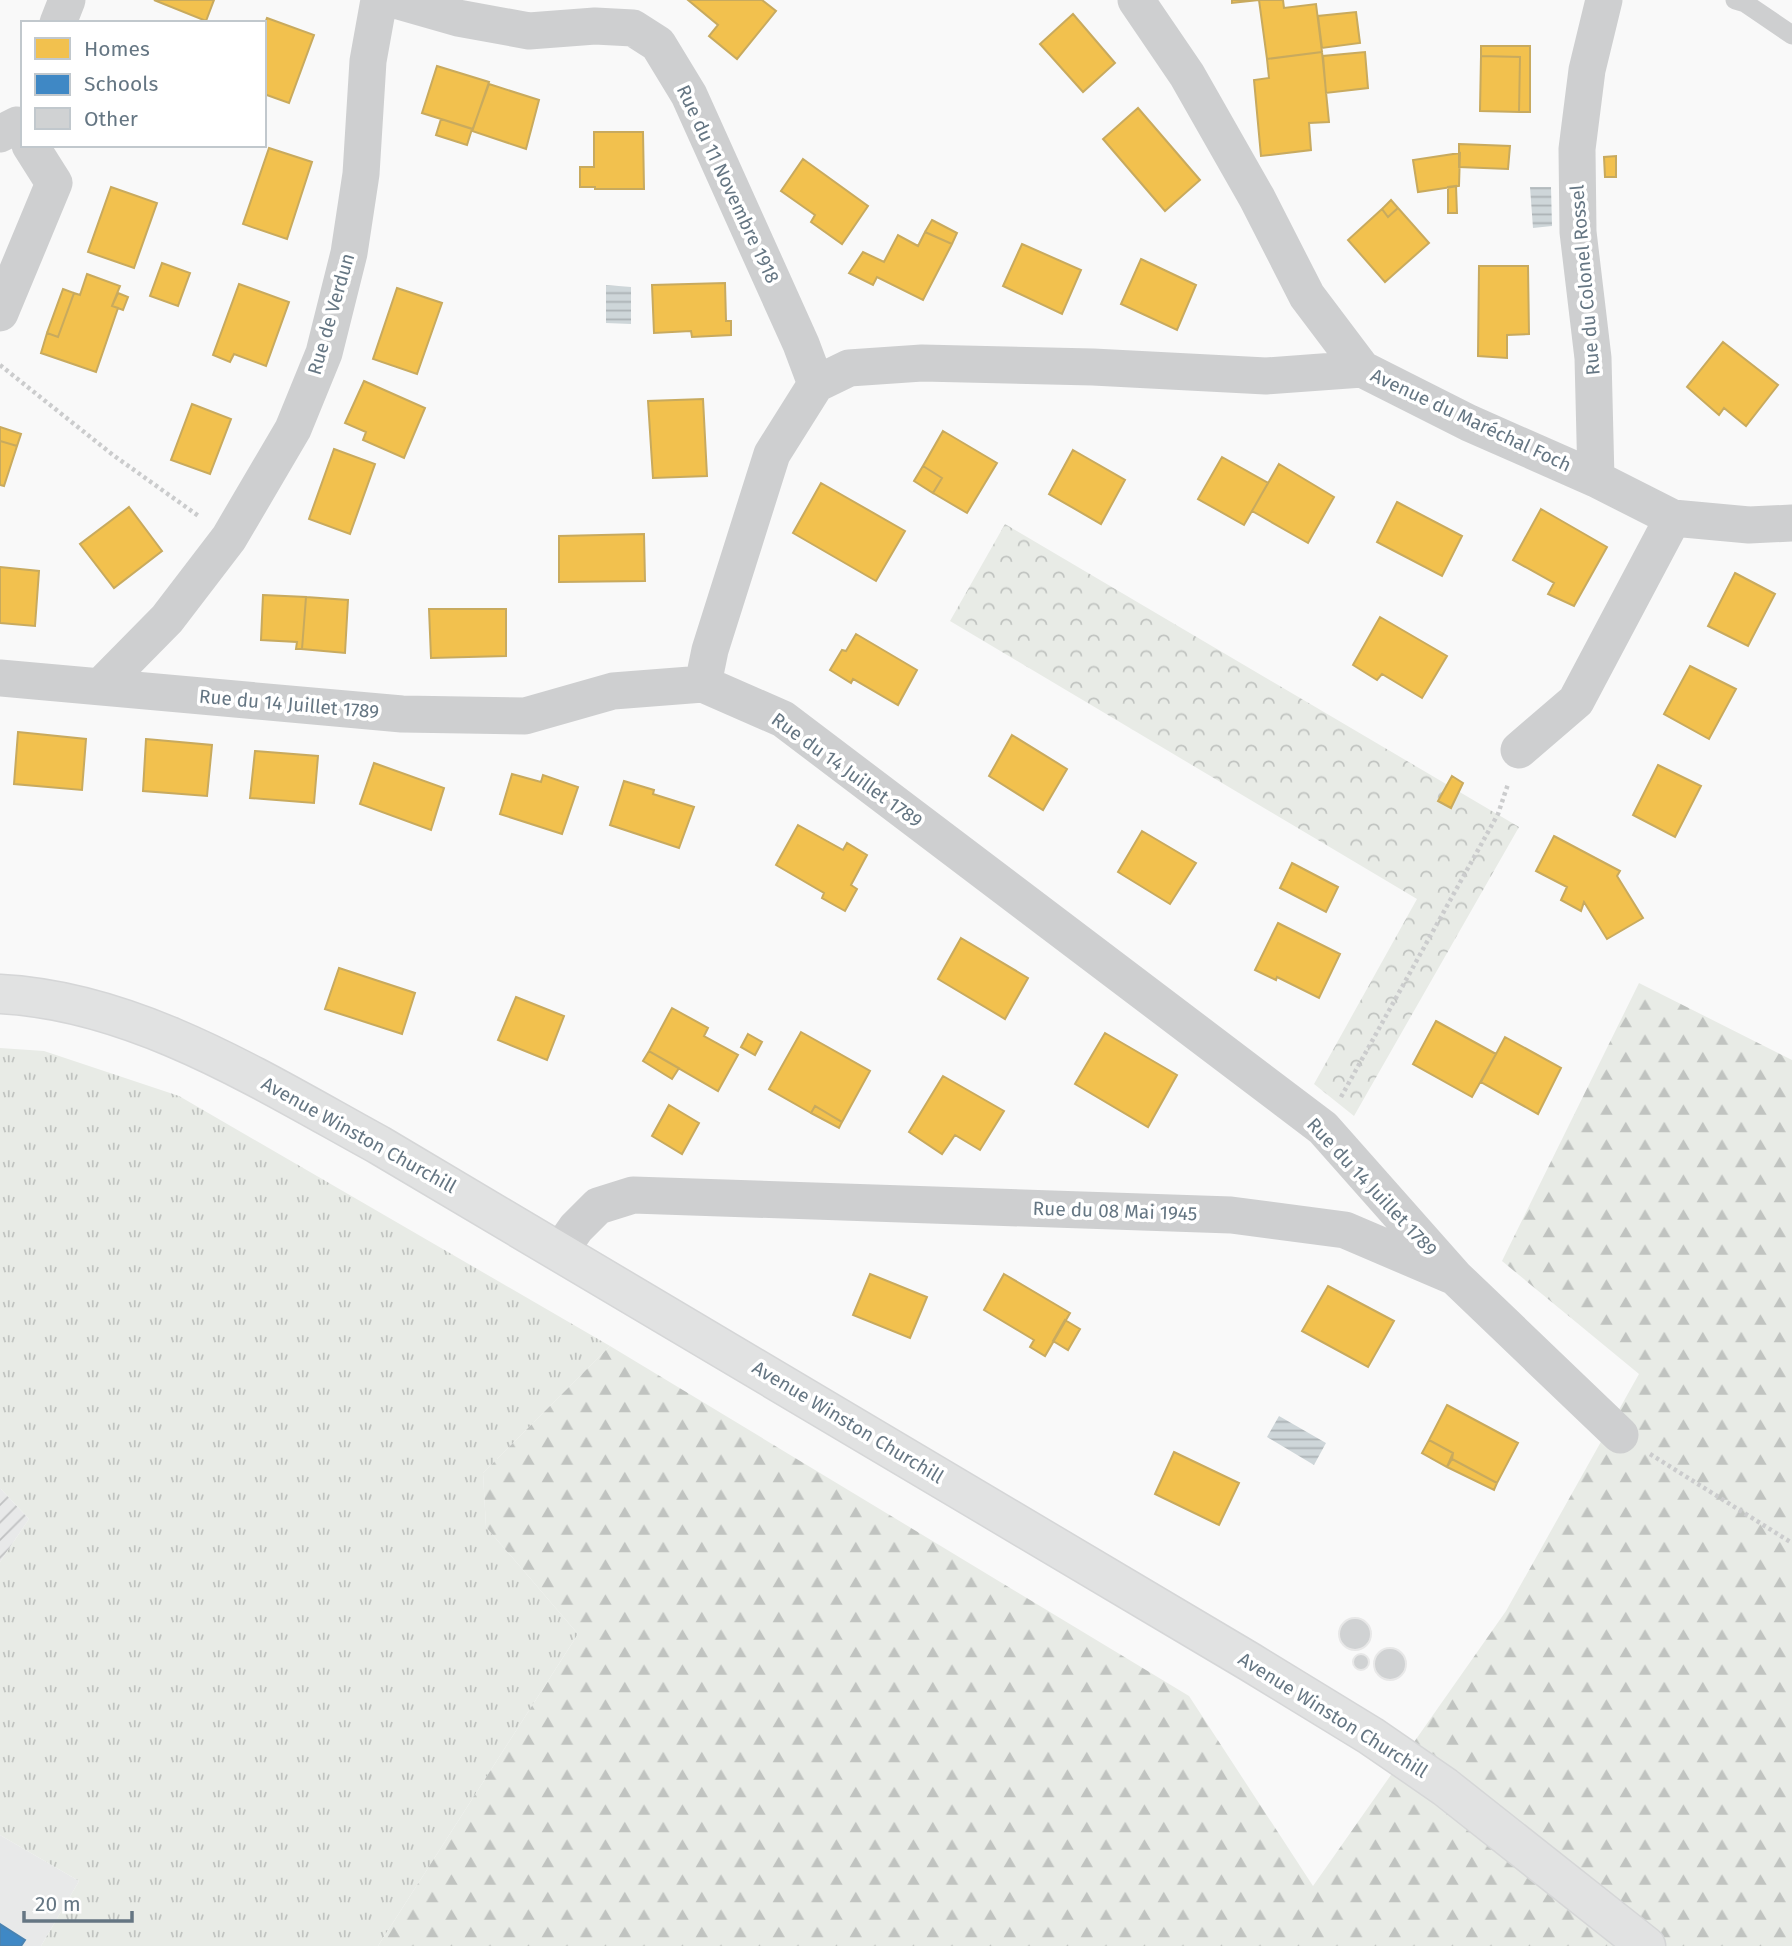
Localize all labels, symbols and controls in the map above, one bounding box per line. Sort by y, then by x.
legend [21,21,266,147]
text: Homes [84,36,150,62]
text: Schools [84,71,158,97]
street label: Rue du 11 Novembre 1918 [672,81,784,287]
text: Other [84,106,138,132]
street label: Rue du Colonel Rossel [1565,183,1605,376]
street label: Rue de Verdun [303,251,359,377]
street label: Avenue du Maréchal Foch [1367,363,1575,477]
street label: Rue du 14 Juillet 1789 [198,685,380,723]
street label: Rue du 14 Juillet 1789 [767,708,927,832]
street label: Avenue Winston Churchill [258,1072,461,1198]
street label: Rue du 14 Juillet 1789 [1302,1113,1442,1261]
street label: Rue du 08 Mai 1945 [1032,1197,1198,1225]
street label: Avenue Winston Churchill [748,1356,948,1489]
street label: Avenue Winston Churchill [1234,1647,1432,1783]
scale bar [24,1880,133,1924]
text: 20 m [35,1891,81,1917]

